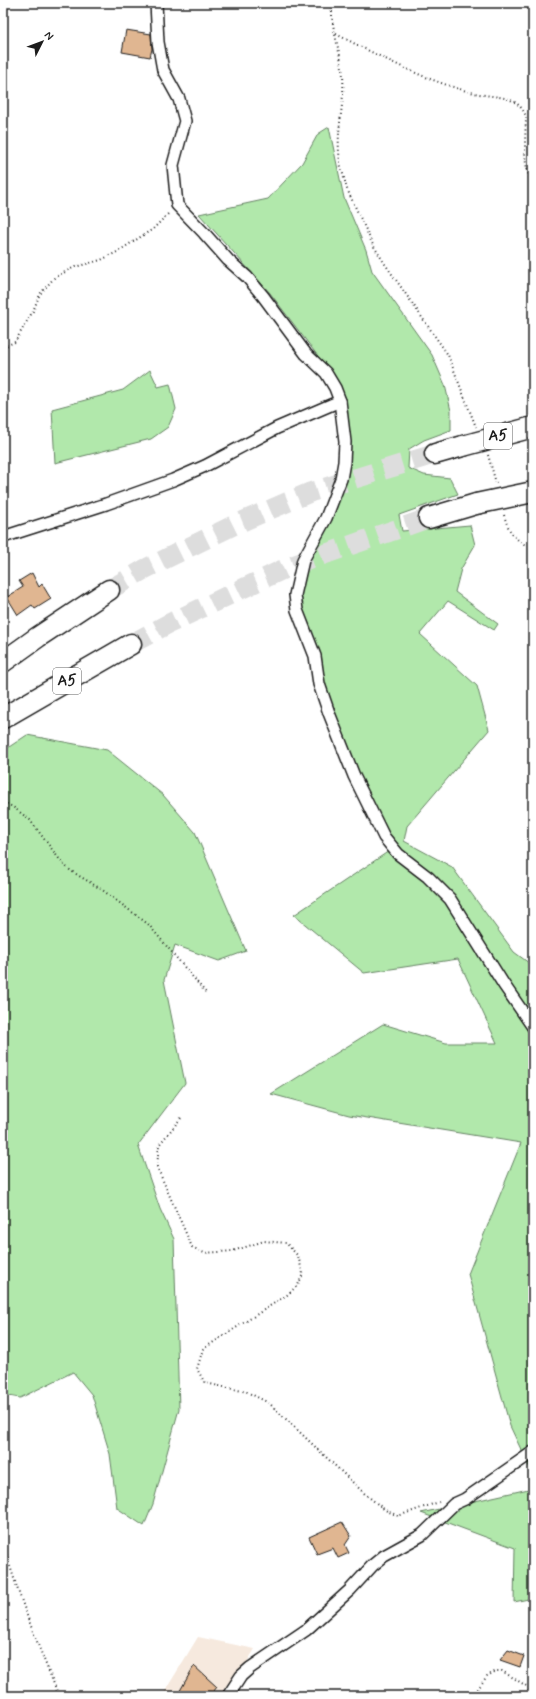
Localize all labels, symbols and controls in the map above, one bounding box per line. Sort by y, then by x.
north arrow [22,22,62,62]
text: N [41,29,56,43]
road number: Α5 [484,423,512,449]
road number: Α5 [53,668,81,694]

